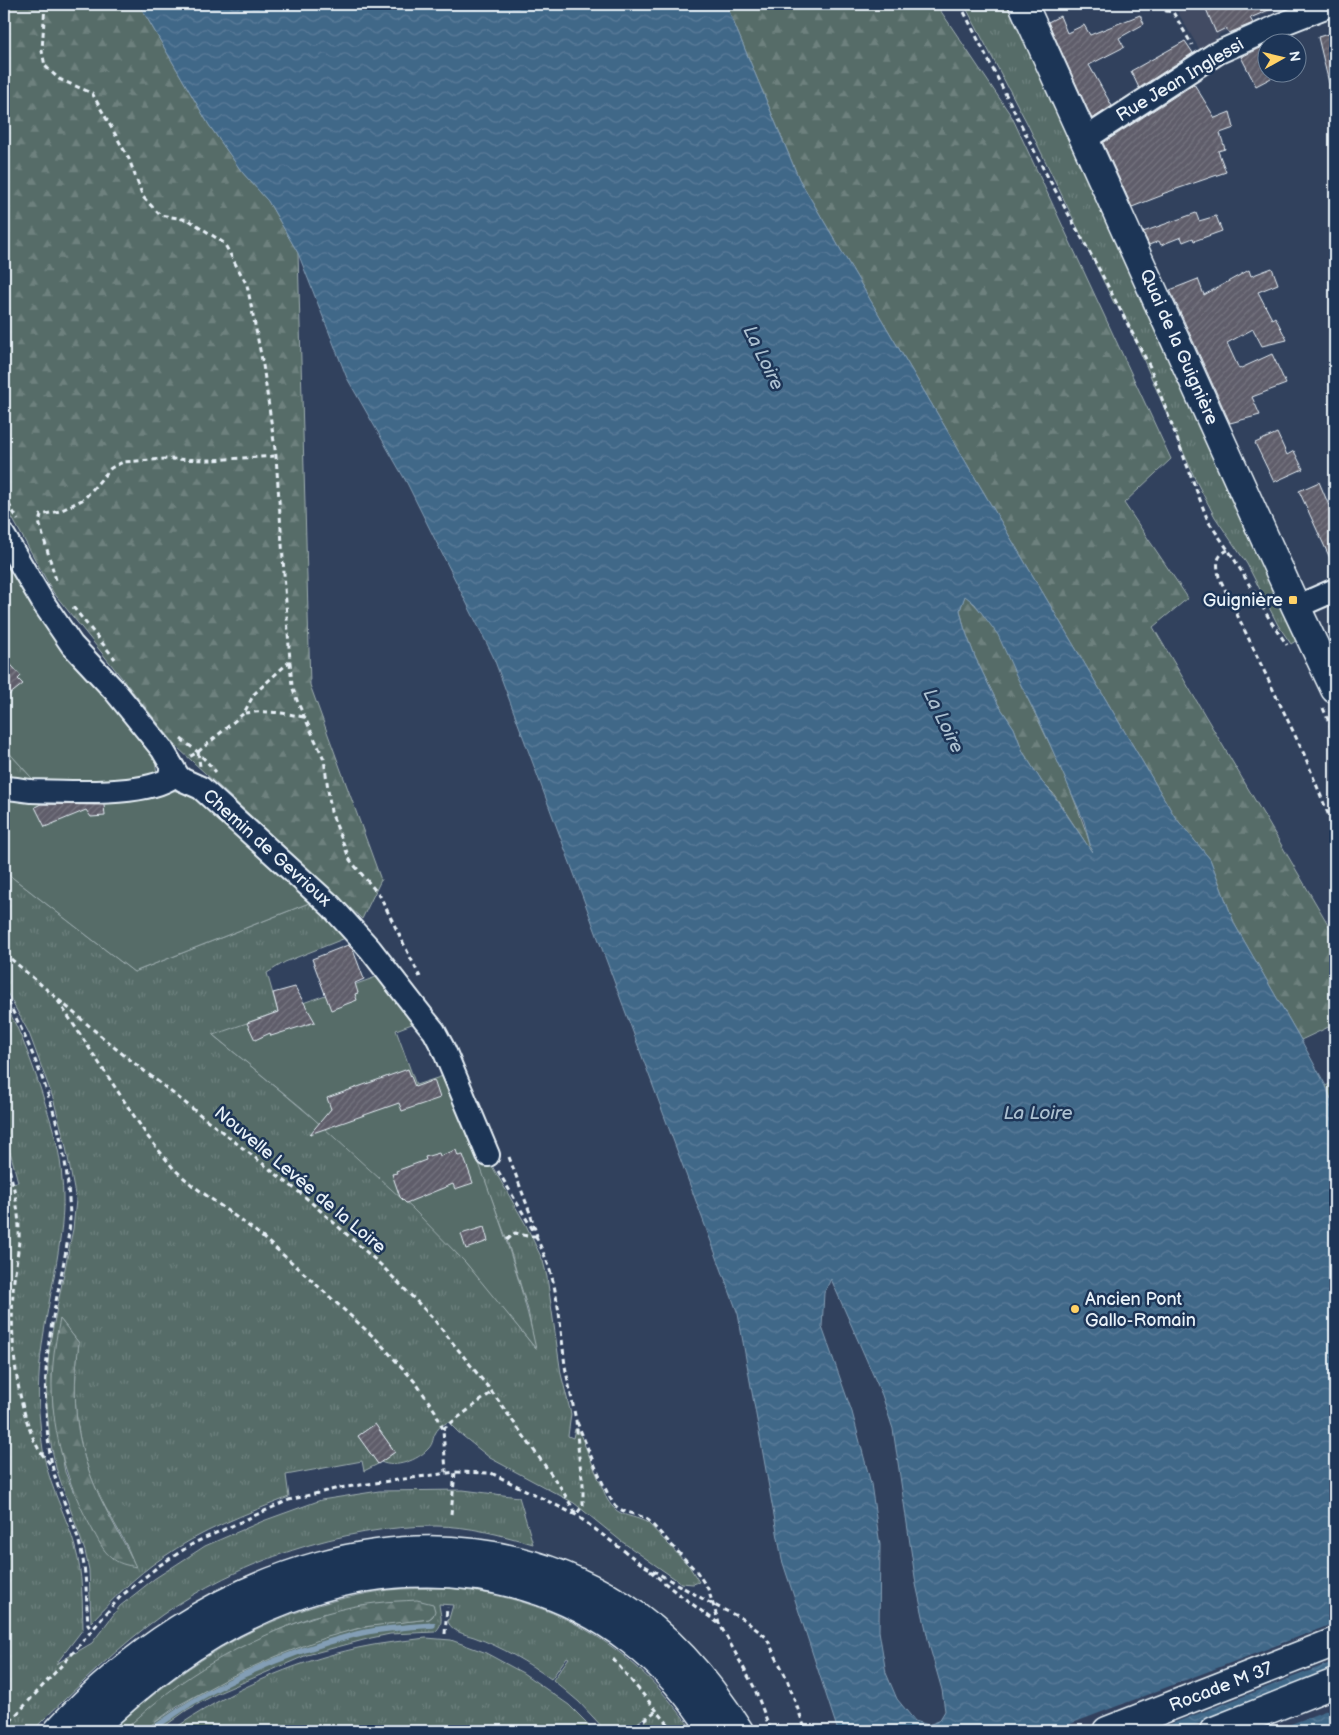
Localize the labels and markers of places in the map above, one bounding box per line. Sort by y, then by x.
place label: Guignière [1203,590,1283,611]
marker: Guignière [1287,594,1299,606]
place label: Ancien Pont Gallo-Romain [1085,1289,1196,1331]
marker: Ancien Pont Gallo-Romain [1069,1303,1081,1315]

